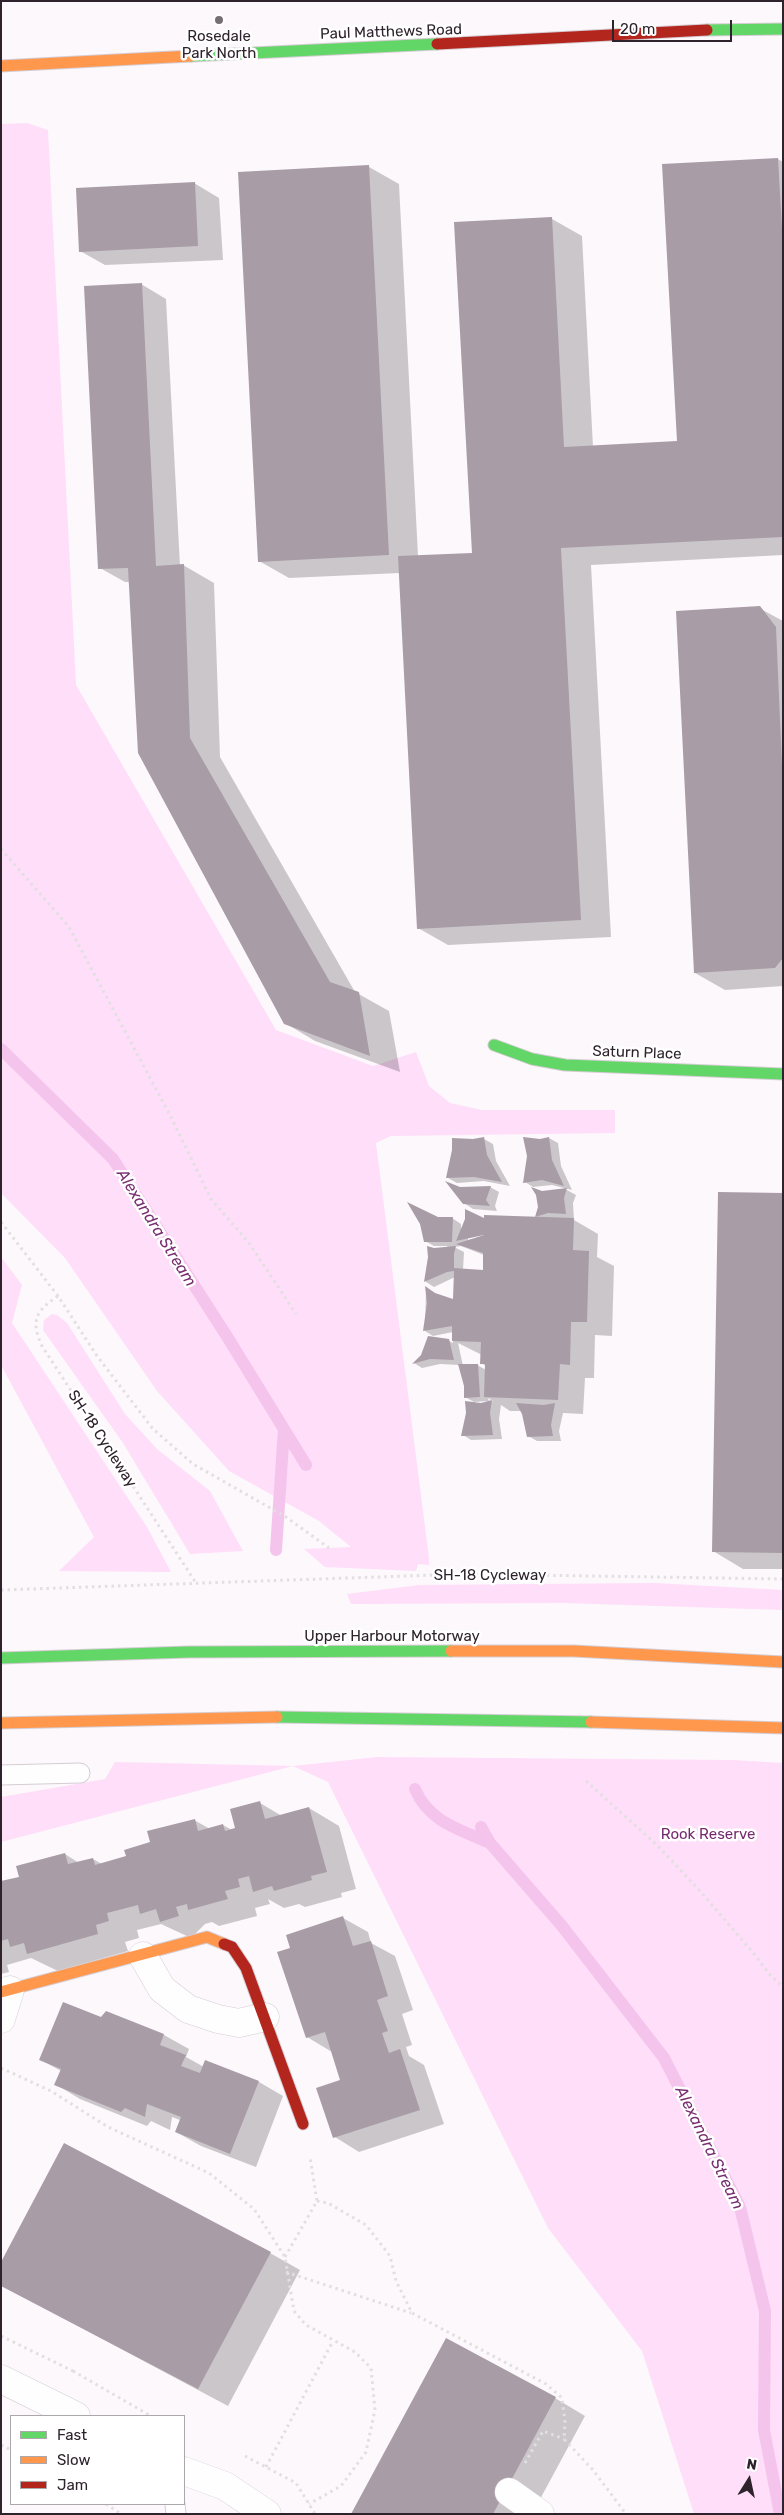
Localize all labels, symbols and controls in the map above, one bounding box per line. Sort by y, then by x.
scale bar [614,10,734,42]
marker: Rosedale Park North [213,14,225,26]
text: 20 m [620,20,655,38]
street label: Paul Matthews Road [320,21,462,43]
place label: Rosedale Park North [182,28,256,63]
street label: Saturn Place [592,1042,682,1064]
water label: Alexandra Stream [112,1166,200,1290]
street label: SH-18 Cycleway [64,1387,140,1491]
street label: SH-18 Cycleway [434,1567,546,1585]
street label: Upper Harbour Motorway [304,1628,480,1646]
park label: Rook Reserve [661,1826,755,1844]
water label: Alexandra Stream [671,2083,747,2213]
legend [10,2415,185,2505]
text: Fast [57,2426,87,2444]
text: Slow [57,2451,90,2469]
north arrow [724,2455,774,2505]
text: N [745,2455,758,2474]
text: Jam [57,2476,88,2494]

